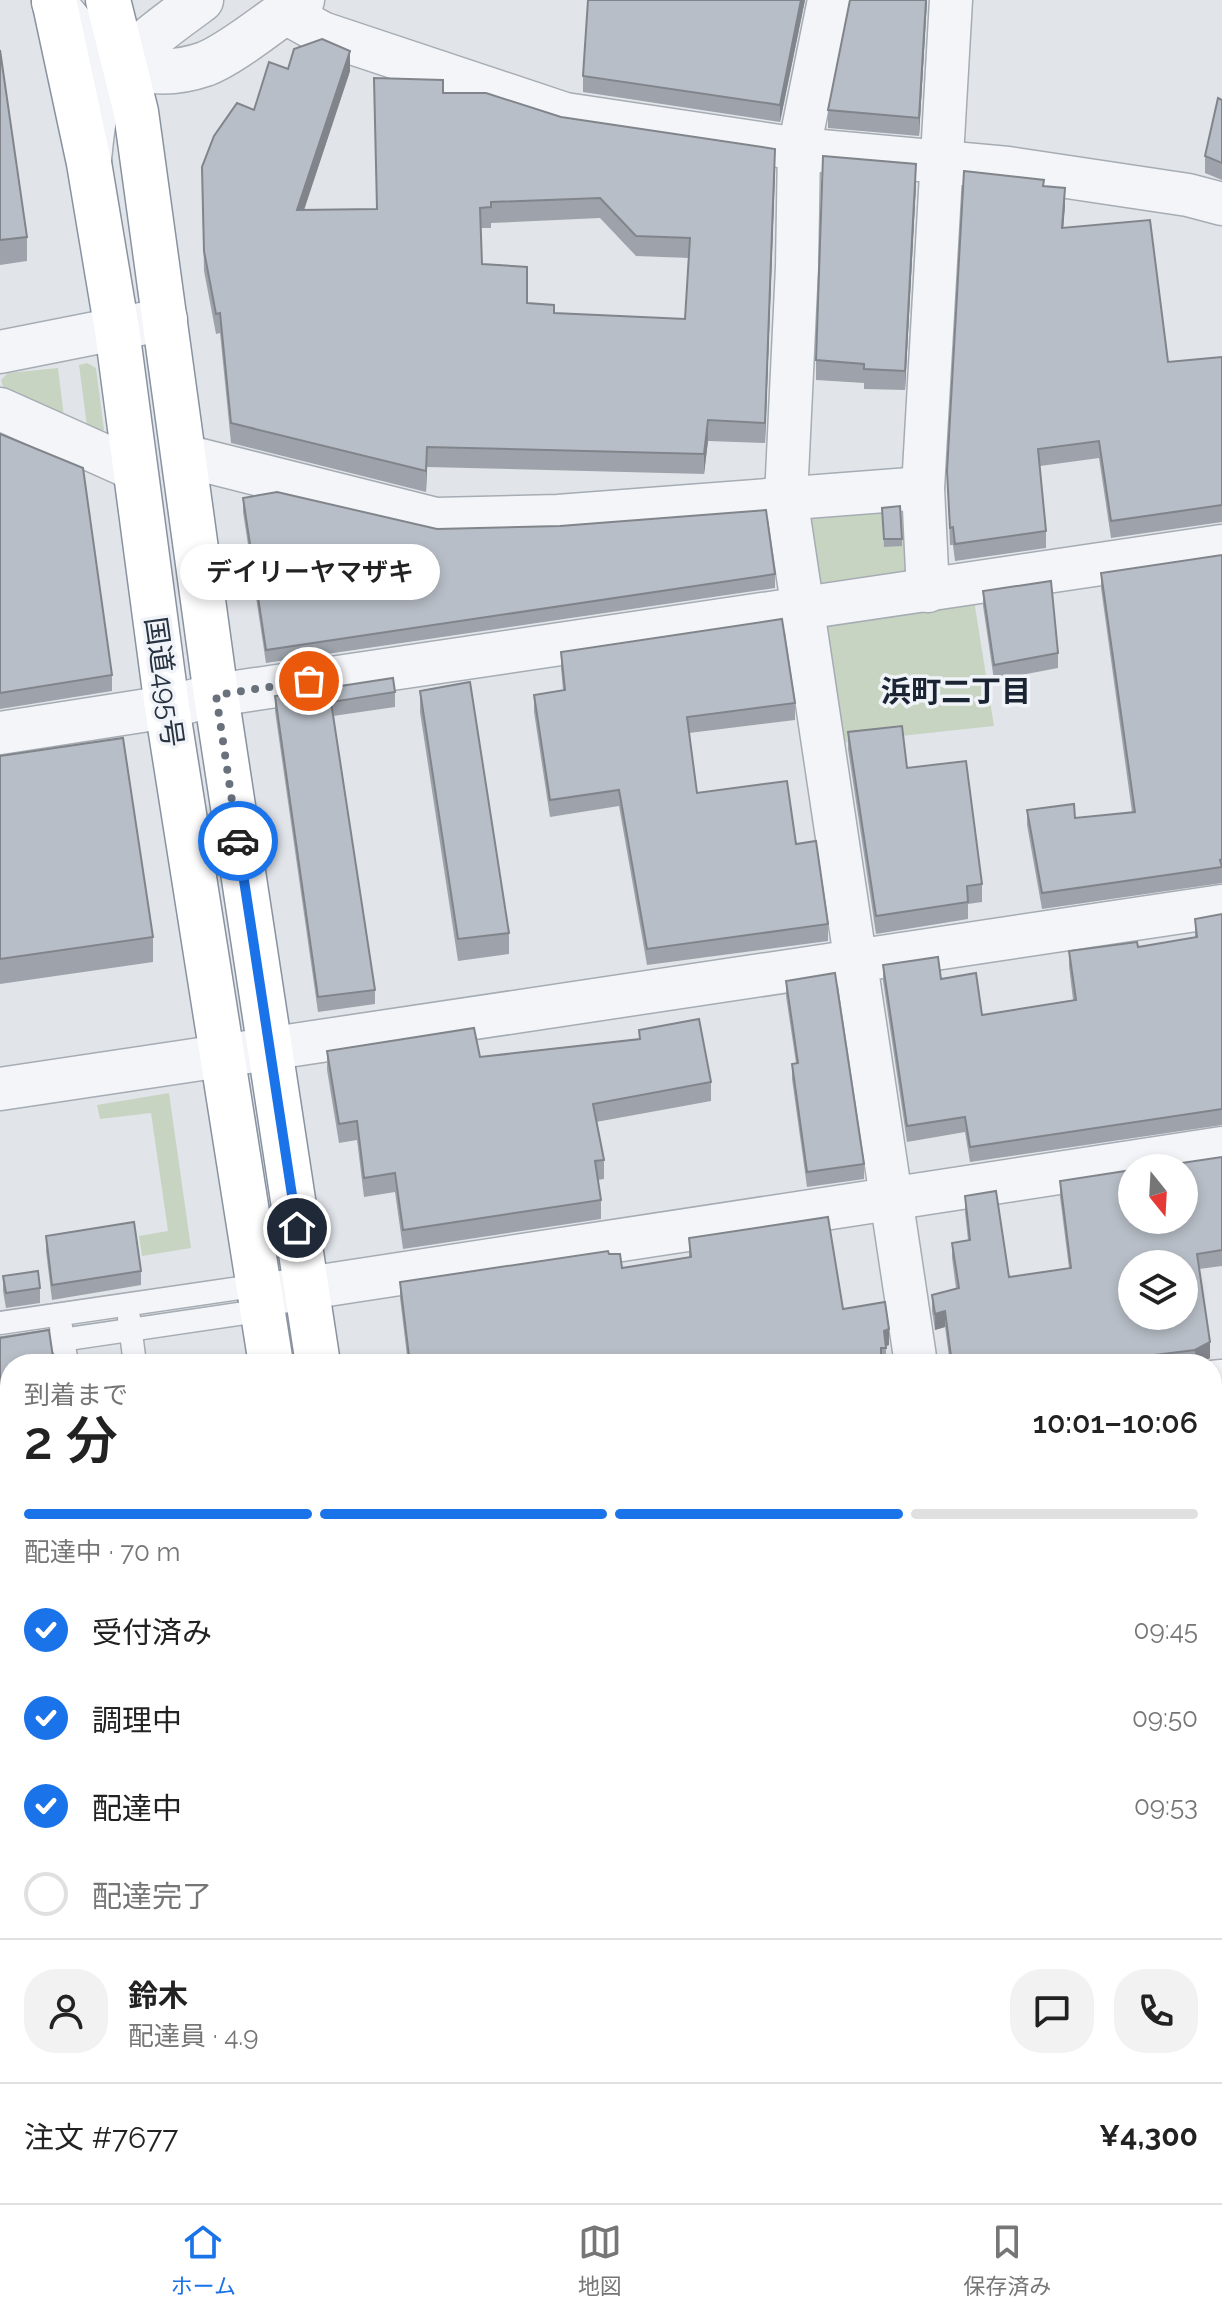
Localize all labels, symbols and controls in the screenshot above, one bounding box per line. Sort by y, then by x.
callout: デイリーヤマザキ [179,545,439,601]
text: デイリーヤマザキ [206,557,414,587]
street label: 国道495号 [139,615,189,749]
pin [275,647,343,715]
icon: bag [287,659,331,703]
district label: 浜町二丁目 [881,674,1031,709]
courier [198,801,278,881]
icon: car [216,819,260,863]
north arrow [1118,1154,1198,1234]
map controls [1118,1154,1198,1330]
pin [263,1194,331,1262]
icon: home [275,1206,319,1250]
button: layers [1118,1250,1198,1330]
text: 到着まで [24,1380,128,1410]
text: 10:01–10:06 [1033,1405,1198,1440]
text: 2 分 [24,1410,117,1471]
text: 配達中 · 70 m [24,1537,180,1567]
icon: check [24,1608,68,1652]
text: 受付済み [92,1615,212,1650]
text: 09:45 [1134,1615,1198,1645]
icon: check [24,1696,68,1740]
text: 調理中 [92,1703,182,1738]
text: 09:50 [1132,1703,1198,1733]
icon: check [24,1784,68,1828]
text: 配達中 [92,1791,182,1826]
text: 09:53 [1134,1791,1198,1821]
text: 配達完了 [92,1879,212,1914]
button: person [24,1969,108,2053]
button: chat [1010,1969,1094,2053]
button: phone [1114,1969,1198,2053]
text: 鈴木 [128,1978,188,2013]
text: 配達員 · 4.9 [128,2021,259,2051]
text: ¥4,300 [1099,2118,1198,2153]
text: 注文 #7677 [24,2120,178,2155]
tab: ホーム [171,2220,236,2300]
tab: 地図 [578,2220,622,2300]
tab: 保存済み [963,2220,1051,2300]

